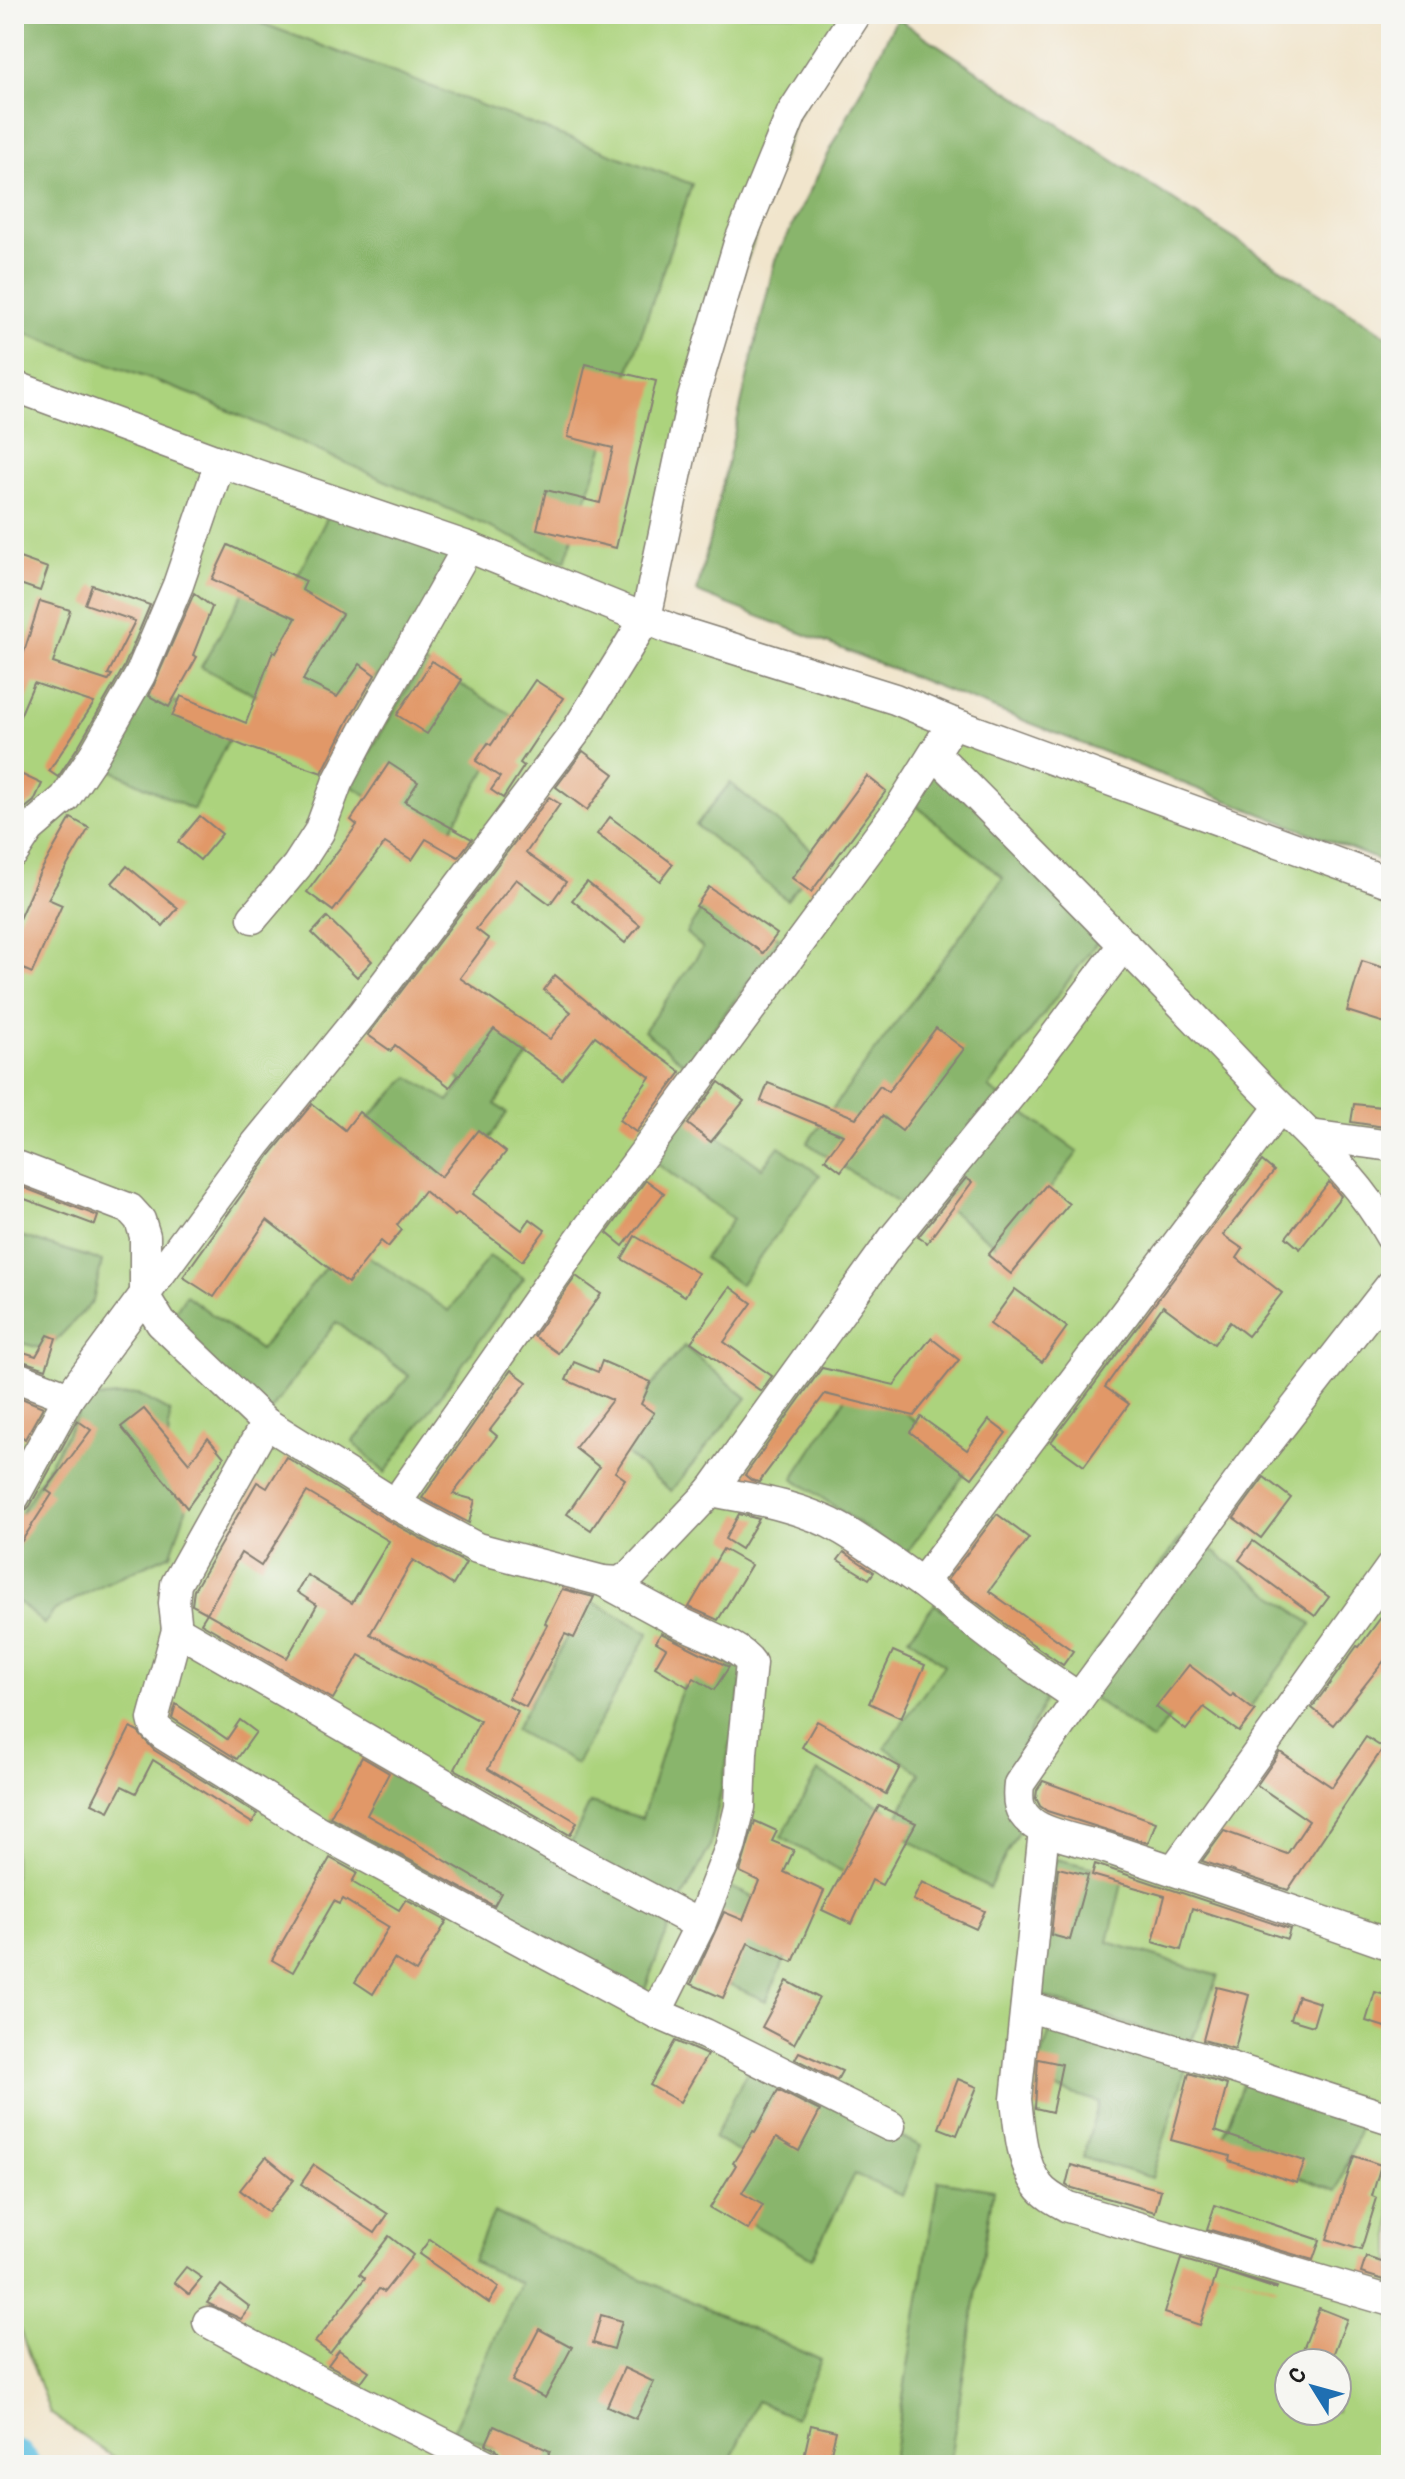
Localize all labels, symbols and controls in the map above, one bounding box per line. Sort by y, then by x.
north arrow [1273,2347,1353,2427]
text: С [1283,2361,1313,2389]

